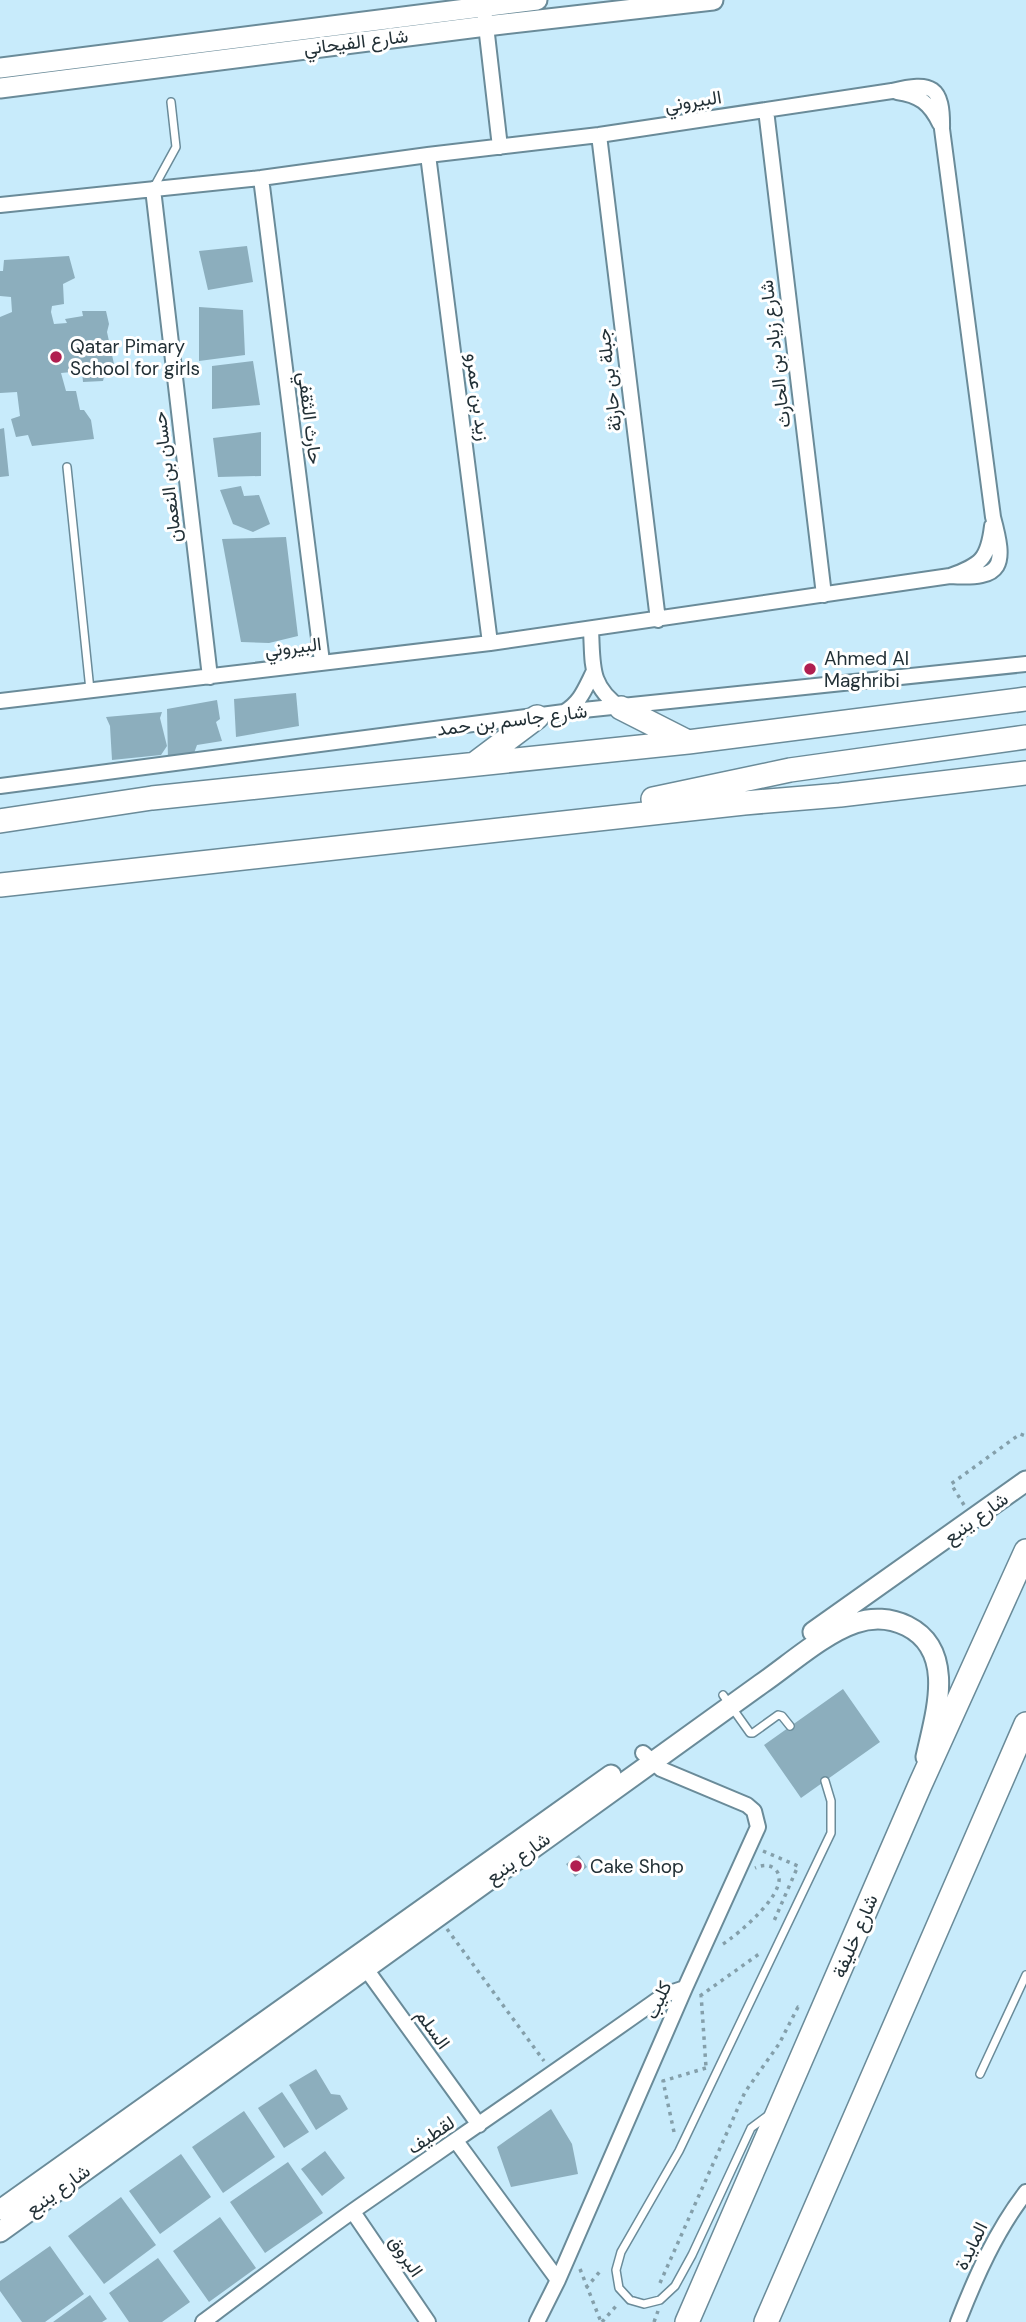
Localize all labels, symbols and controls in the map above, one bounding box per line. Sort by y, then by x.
street label: شارع الفيحاني [302,23,410,64]
street label: البيروني [663,84,724,121]
street label: شارع زياد بن الحارث [754,279,796,429]
street label: جبلة بن حارثة [590,327,628,433]
place label: Qatar Pimary School for girls [70,334,200,381]
marker: Qatar Pimary School for girls [48,349,64,365]
street label: زيد بن عمرو [460,352,496,442]
street label: حارث الثقفي [289,370,328,466]
street label: حسان بن النعمان [147,410,187,544]
street label: البيروني [263,631,323,666]
place label: Ahmed Al Maghribi [824,646,909,693]
marker: Ahmed Al Maghribi [802,661,818,677]
street label: شارع جاسم بن حمد [435,698,589,742]
street label: شارع ينبع [939,1486,1014,1551]
street label: شارع ينبع [481,1826,556,1891]
place label: Cake Shop [590,1854,684,1879]
marker: Cake Shop [568,1858,584,1874]
street label: شارع خليفة [826,1890,884,1982]
street label: كليب [639,1977,677,2023]
street label: السلم [410,2004,456,2054]
street label: لقطيف [402,2110,460,2160]
street label: شارع ينبع [21,2158,96,2223]
street label: المايدة [949,2218,993,2274]
street label: البروق [383,2230,429,2282]

